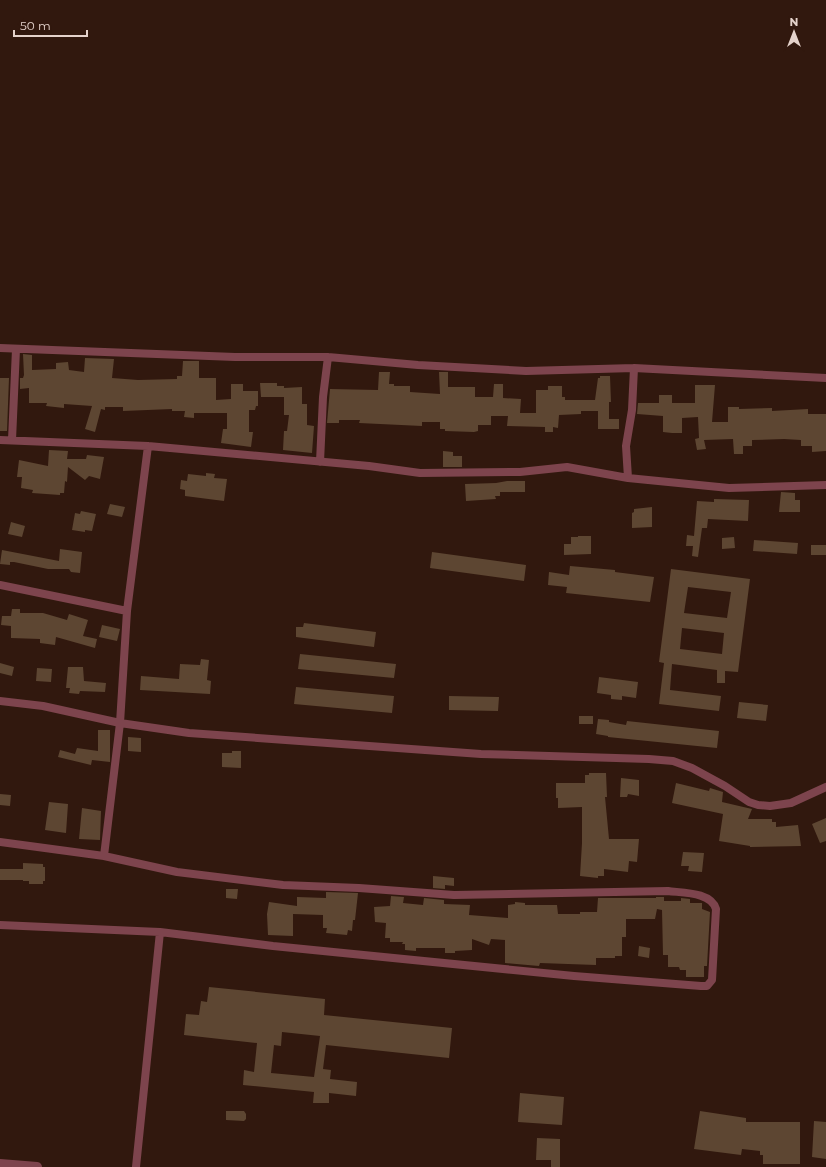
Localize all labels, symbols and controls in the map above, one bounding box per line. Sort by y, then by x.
scale bar [14,12,87,38]
north arrow [774,12,814,52]
text: N [790,15,798,29]
text: 50 m [20,18,51,33]

